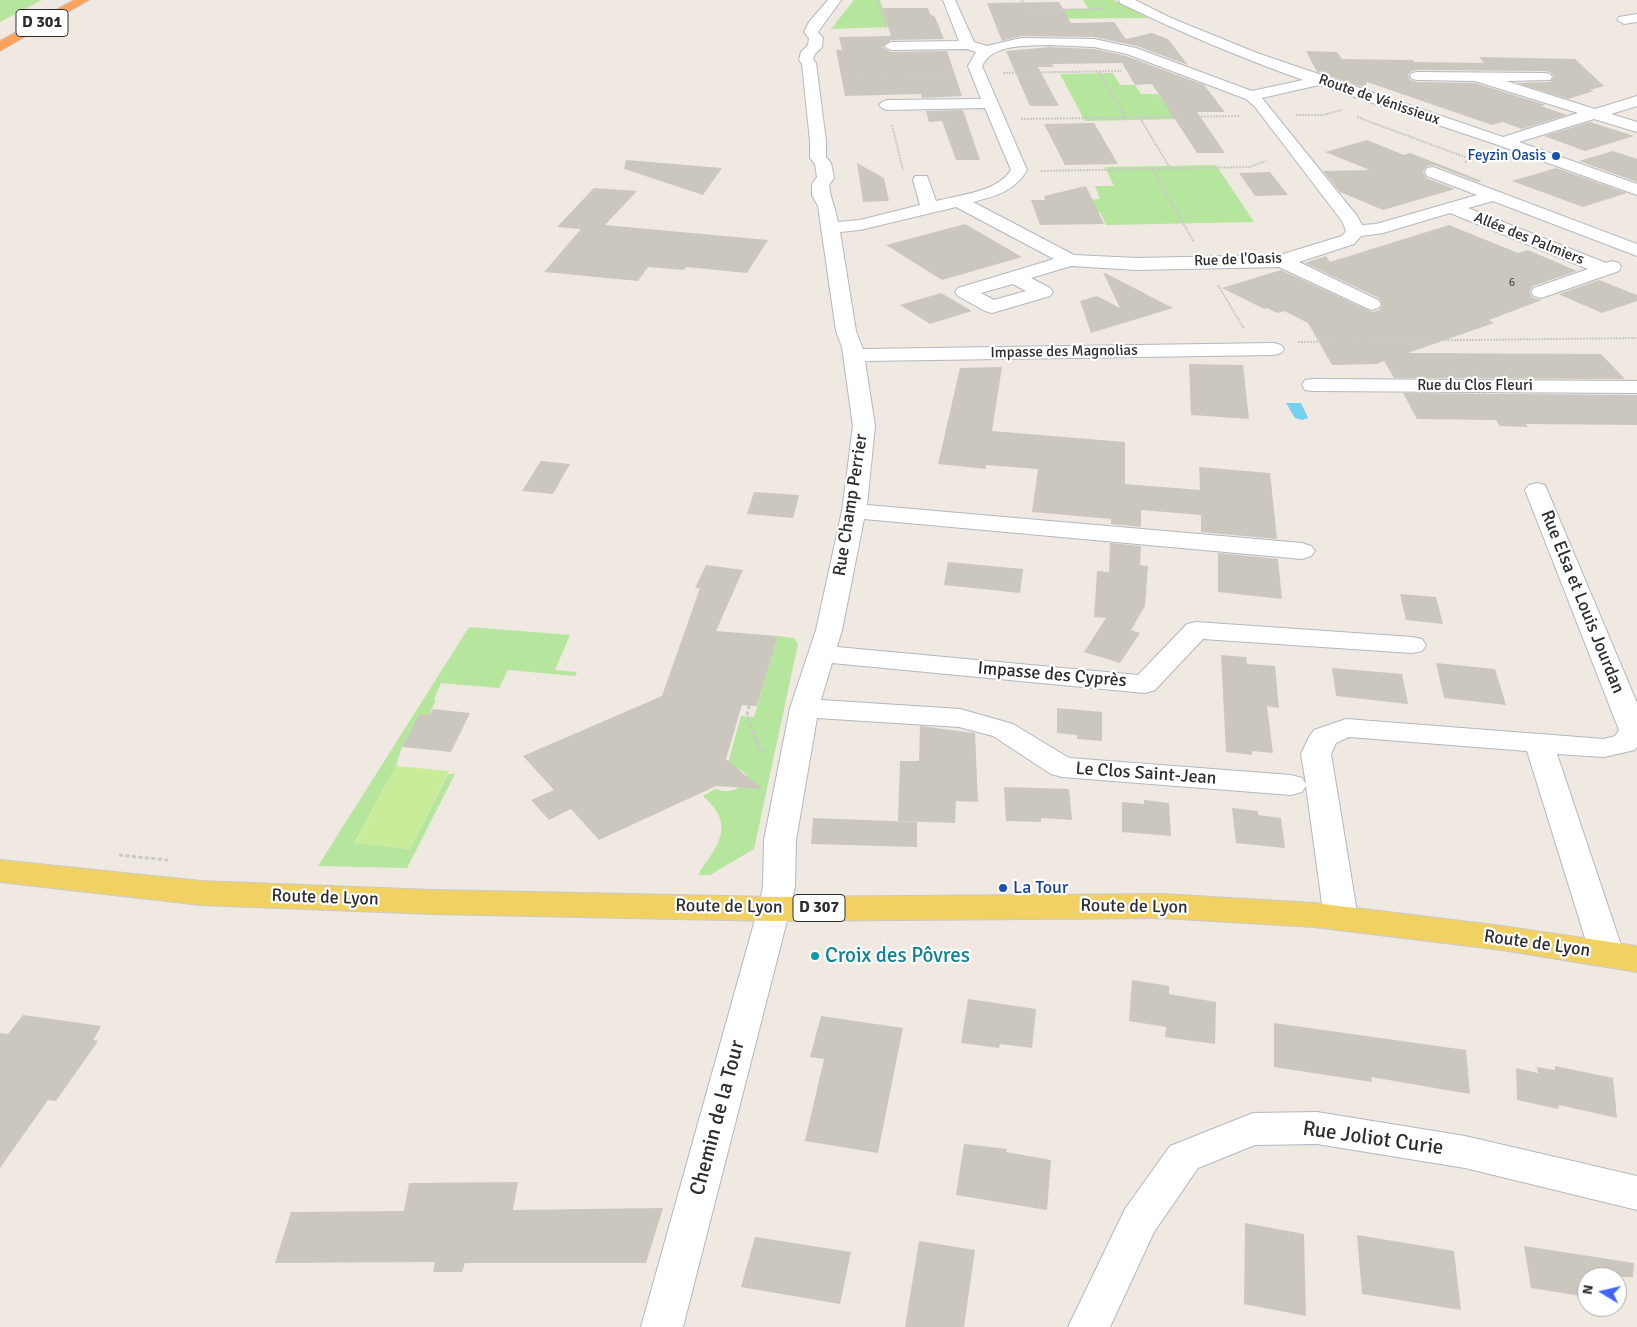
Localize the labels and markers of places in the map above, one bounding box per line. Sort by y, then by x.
place label: Feyzin Oasis [1468,147,1546,165]
marker: Feyzin Oasis [1550,150,1562,162]
place label: La Tour [1013,877,1068,899]
marker: La Tour [997,882,1009,894]
place label: Croix des Pôvres [825,943,970,969]
marker: Croix des Pôvres [809,950,821,962]

